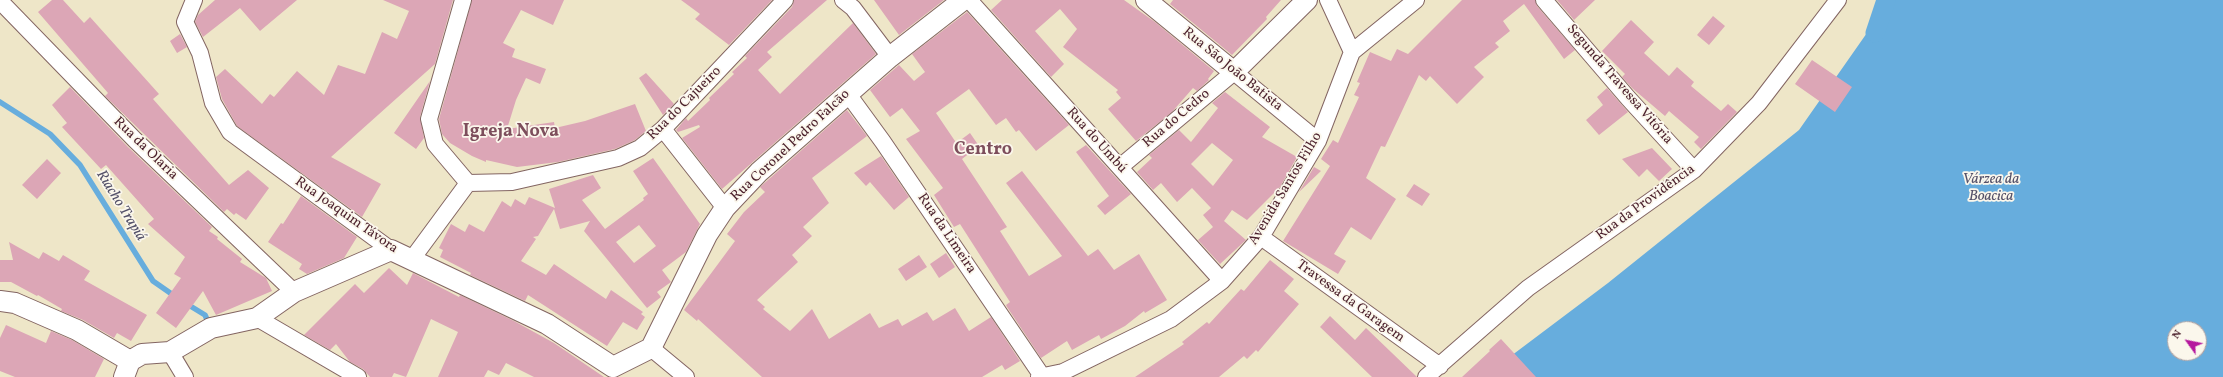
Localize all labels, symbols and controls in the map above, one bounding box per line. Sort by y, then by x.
street label: Segunda Travessa Vitória [1562,22,1676,148]
street label: Rua São João Batista [1179,24,1285,116]
street label: Rua do Cajueiro [645,64,725,144]
street label: Rua Coronel Pedro Falcão [728,86,854,206]
street label: Rua do Cedro [1140,86,1214,152]
street label: Rua do Umbú [1062,105,1130,177]
street label: Rua da Olaria [109,114,181,184]
district label: Igreja Nova [463,122,559,144]
street label: Avenida Santos Filho [1246,129,1326,249]
district label: Centro [954,140,1012,162]
street label: Rua da Providência [1593,161,1699,245]
water label: Riacho Trapiá [91,167,149,245]
water label: Várzea da Boacica [1963,171,2019,206]
street label: Rua Joaquim Távora [291,174,401,258]
street label: Rua da Limeira [913,191,979,277]
street label: Travessa da Garagem [1293,257,1407,347]
north arrow [2167,321,2207,361]
text: N [2169,327,2186,342]

